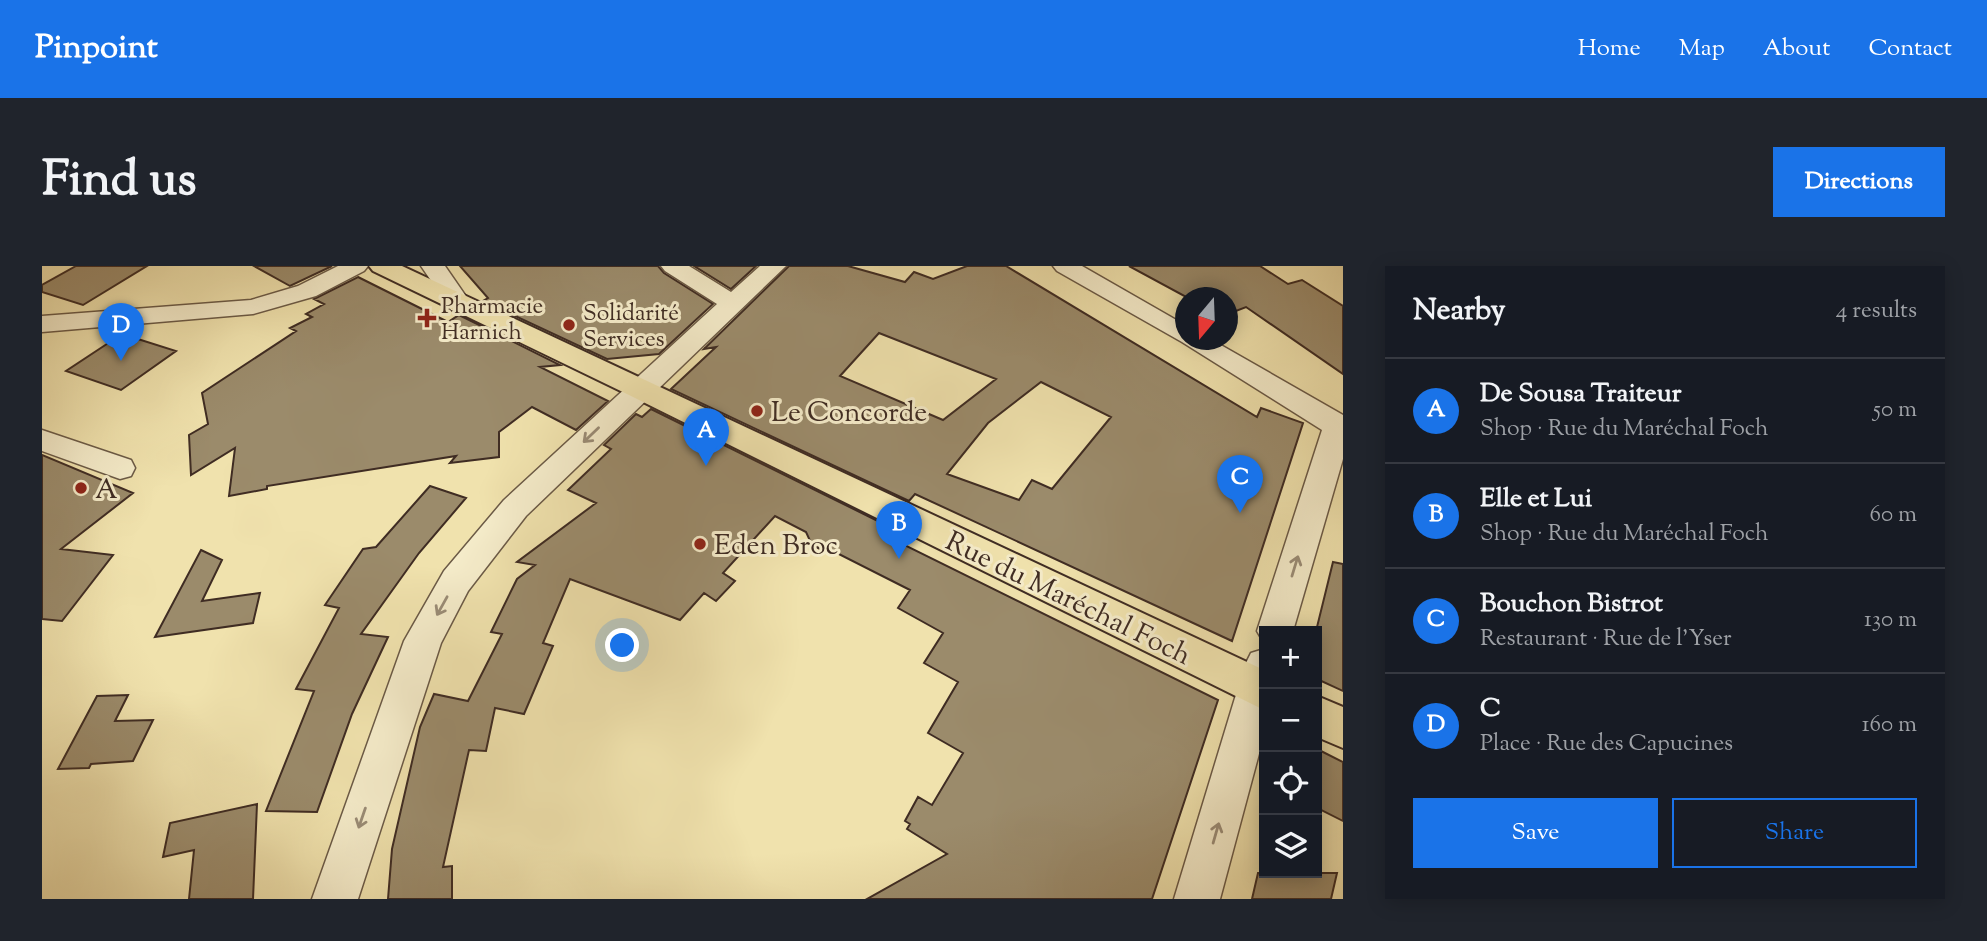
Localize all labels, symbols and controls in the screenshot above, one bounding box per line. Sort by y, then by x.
text: Pinpoint [35,25,158,73]
text: Home [1578,32,1641,66]
text: Map [1679,32,1725,66]
text: About [1763,32,1830,66]
text: Contact [1868,32,1952,66]
text: Find us [42,147,196,217]
button: Directions [1773,147,1945,217]
north arrow [1175,287,1238,350]
text: Nearby [1413,290,1505,333]
place label: Pharmacie Harnich [441,291,543,350]
text: 4 results [1836,295,1917,328]
place label: Solidarité Services [583,298,679,357]
pin: D [98,303,144,361]
marker: Pharmacie Harnich [419,310,435,326]
marker: Solidarité Services [561,317,577,333]
text: De Sousa Traiteur [1480,376,1681,413]
place label: Le Concorde [771,394,927,434]
text: A [1427,394,1445,427]
text: 50 m [1873,394,1917,427]
marker: Le Concorde [749,403,765,419]
pin: A [683,408,729,466]
text: Shop · Rue du Maréchal Foch [1480,413,1769,446]
one-way arrow [583,427,600,444]
pin: C [1217,455,1263,513]
place label: A [95,471,118,511]
marker: A [73,480,89,496]
text: Elle et Lui [1480,481,1592,518]
text: B [1429,499,1443,532]
text: 60 m [1869,499,1917,532]
pin: B [876,501,922,559]
text: Shop · Rue du Maréchal Foch [1480,518,1769,551]
street label: Rue du Maréchal Foch [938,523,1197,677]
place label: Eden Broc [714,527,838,567]
marker: Eden Broc [692,536,708,552]
one-way arrow [1289,555,1302,577]
text: Bouchon Bistrot [1480,586,1663,623]
one-way arrow [435,595,448,616]
text: C [1427,604,1445,637]
text: 130 m [1864,604,1917,637]
text: Restaurant · Rue de l'Yser [1480,623,1732,656]
map controls [1259,626,1322,878]
button: + [1259,626,1322,689]
your location [605,628,639,662]
button: − [1259,689,1322,752]
text: C [1480,691,1501,728]
text: D [1427,709,1445,742]
text: 160 m [1862,709,1917,742]
text: Place · Rue des Capucines [1480,728,1733,761]
button: locate [1259,752,1322,815]
button: Save [1413,798,1658,868]
button: Share [1672,798,1917,868]
one-way arrow [355,807,367,829]
button: layers [1259,815,1322,878]
one-way arrow [1210,823,1223,845]

